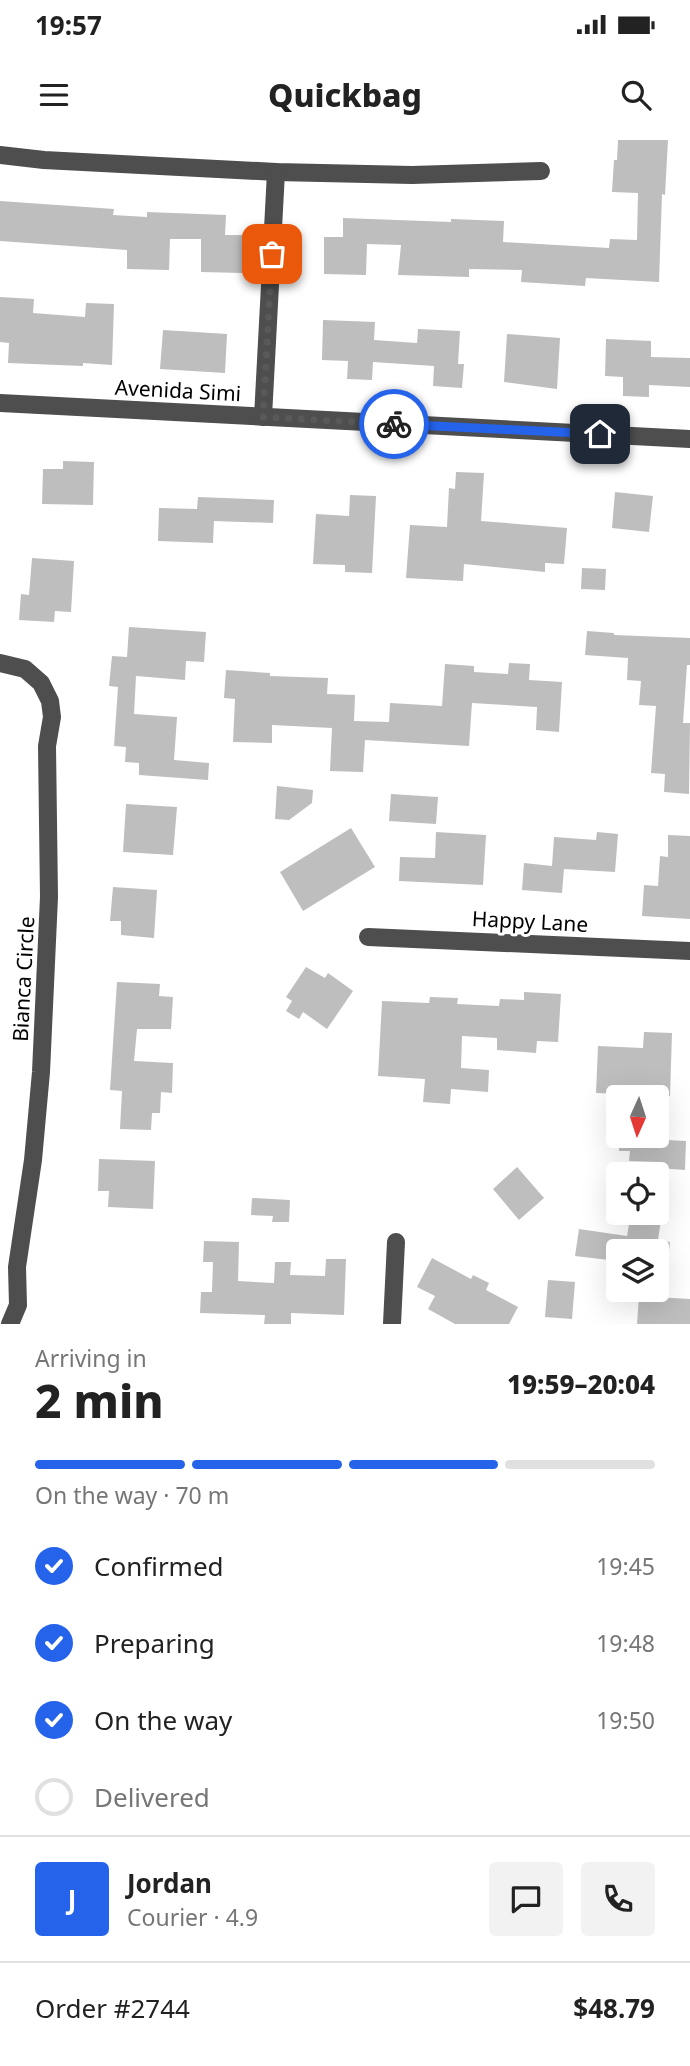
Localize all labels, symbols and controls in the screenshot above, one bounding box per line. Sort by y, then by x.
text: 19:57 [35,7,102,43]
text: Quickbag [268,73,422,116]
icon: menu [35,76,73,114]
icon: search [617,76,655,114]
pin [242,224,302,284]
icon: bag [253,235,291,273]
street label: Avenida Simi [114,373,242,407]
courier [359,389,429,459]
pin [570,404,630,464]
icon: bike [375,405,413,443]
icon: home [581,415,619,453]
street label: Happy Lane [471,904,589,938]
street label: Bianca Circle [6,916,40,1042]
north arrow [606,1085,668,1148]
map controls [606,1085,669,1302]
button: locate [606,1162,669,1225]
button: layers [606,1239,669,1302]
text: Arriving in [35,1342,147,1374]
text: 19:59–20:04 [507,1366,655,1402]
text: 2 min [35,1369,164,1431]
text: On the way · 70 m [35,1479,229,1511]
icon: check [35,1547,73,1585]
text: Confirmed [94,1548,224,1584]
text: 19:45 [596,1550,655,1582]
icon: check [35,1624,73,1662]
text: Preparing [94,1625,215,1661]
text: 19:48 [596,1627,655,1659]
icon: check [35,1701,73,1739]
text: On the way [94,1702,232,1738]
text: 19:50 [596,1704,655,1736]
text: Delivered [94,1779,210,1815]
button: chat [489,1862,563,1936]
button: phone [581,1862,655,1936]
text: Jordan [127,1865,212,1901]
text: J [68,1881,76,1917]
text: Courier · 4.9 [127,1901,258,1933]
text: Order #2744 [35,1990,190,2026]
text: $48.79 [573,1990,655,2026]

